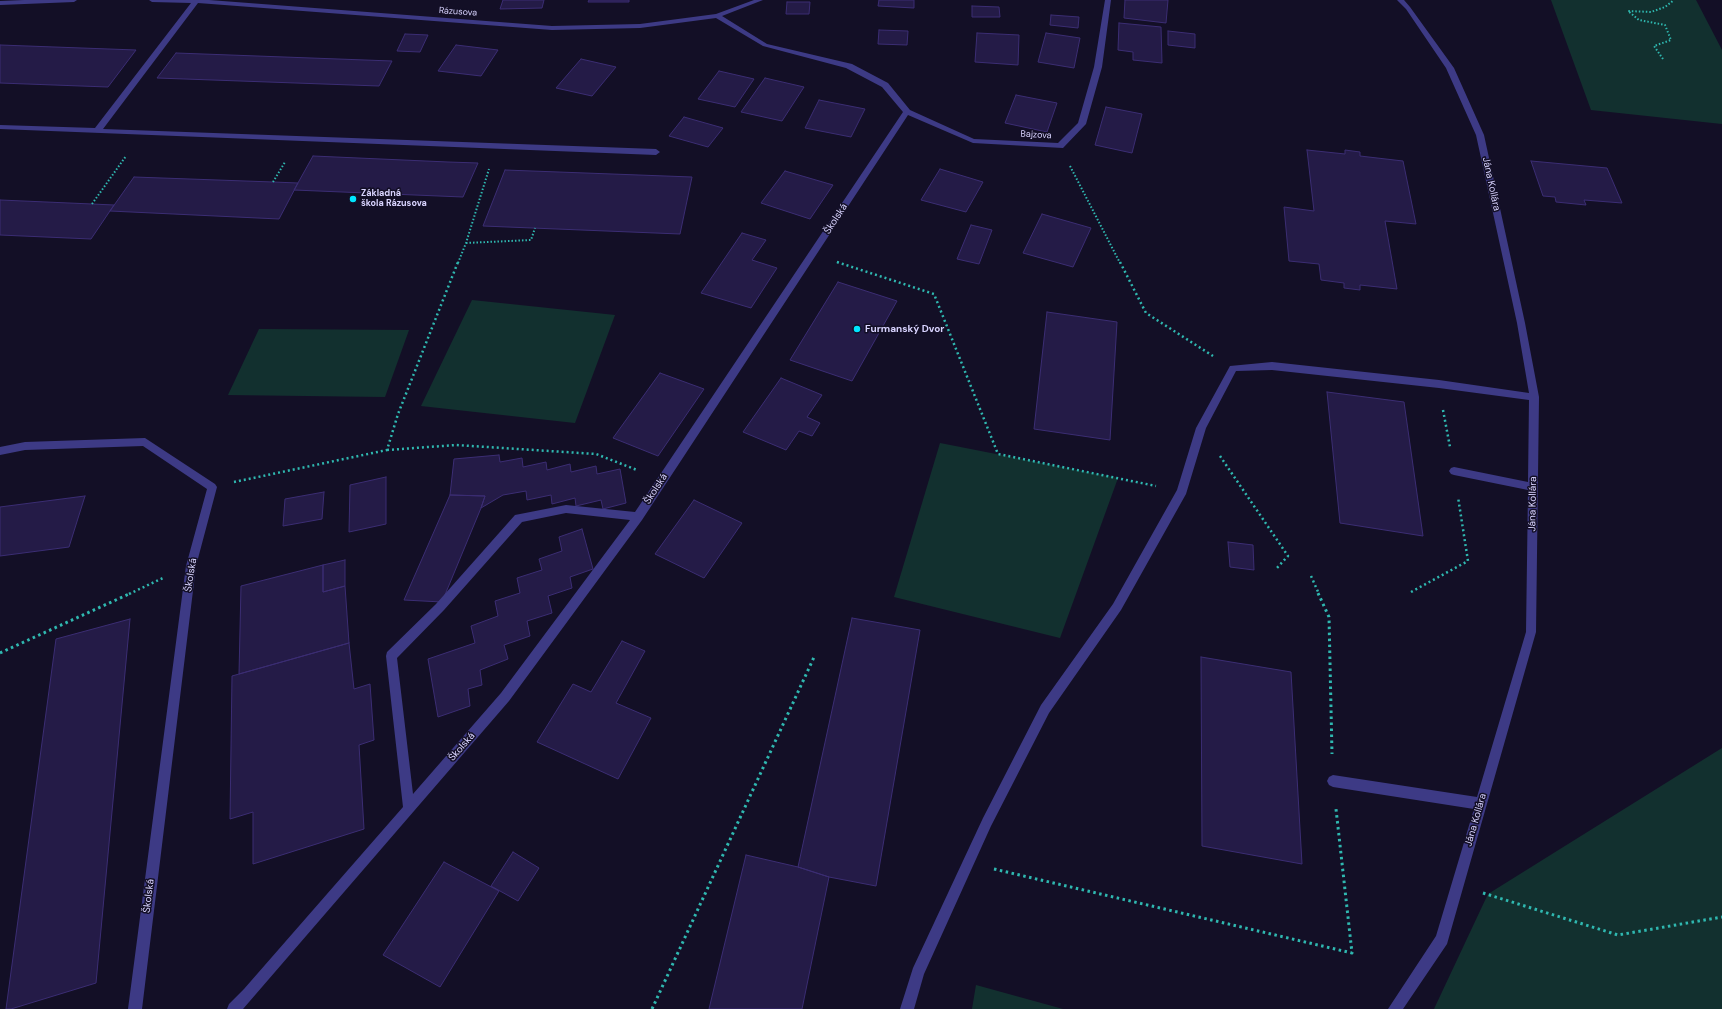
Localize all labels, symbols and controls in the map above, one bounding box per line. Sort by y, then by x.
street label: Rázusova [438,5,478,19]
street label: Bajzova [1020,129,1052,141]
street label: Jána Kollára [1479,156,1503,212]
place label: Základná škola Rázusova [361,189,427,210]
marker: Základná škola Rázusova [348,194,358,204]
street label: Školská [822,201,850,237]
place label: Furmanský Dvor [865,323,944,335]
marker: Furmanský Dvor [852,324,862,334]
street label: Školská [642,471,670,507]
street label: Jána Kollára [1527,477,1539,531]
street label: Školská [182,557,200,593]
street label: Školská [446,730,478,764]
street label: Jána Kollára [1463,792,1489,848]
street label: Školská [141,878,157,914]

